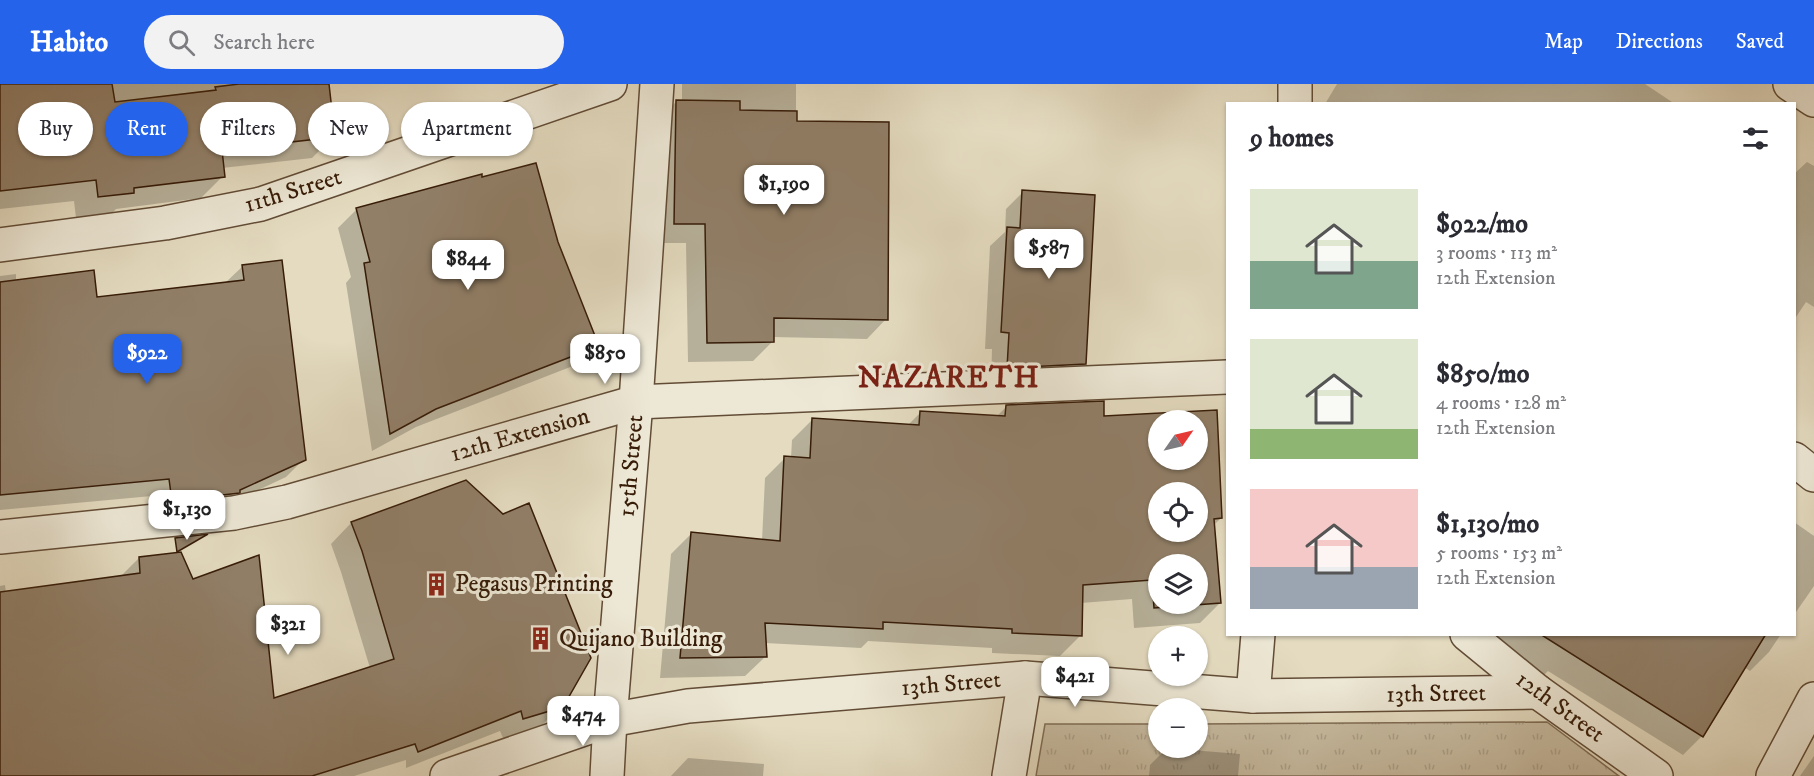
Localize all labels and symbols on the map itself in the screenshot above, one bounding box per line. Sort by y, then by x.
street label: 11th Street [241,162,345,220]
pin: $1,190 [735,165,833,216]
pin: $587 [1013,229,1085,280]
pin: $844 [432,240,504,291]
pin: $922 [111,334,183,385]
pin: $850 [569,334,641,385]
district label: NAZARETH [858,360,1040,397]
street label: 12th Extension [447,401,593,469]
north arrow [1148,410,1208,470]
street label: 15th Street [612,413,650,519]
pin: $1,130 [138,490,236,541]
place label: Pegasus Printing [455,569,613,599]
building icon: Pegasus Printing [424,571,450,597]
pin: $321 [252,605,324,656]
place label: Quijano Building [559,624,723,654]
building icon: Quijano Building [528,626,554,652]
pin: $421 [1039,657,1111,708]
street label: 13th Street [900,665,1002,703]
street label: 12th Street [1510,665,1611,750]
street label: 13th Street [1386,678,1487,710]
pin: $474 [547,696,619,747]

